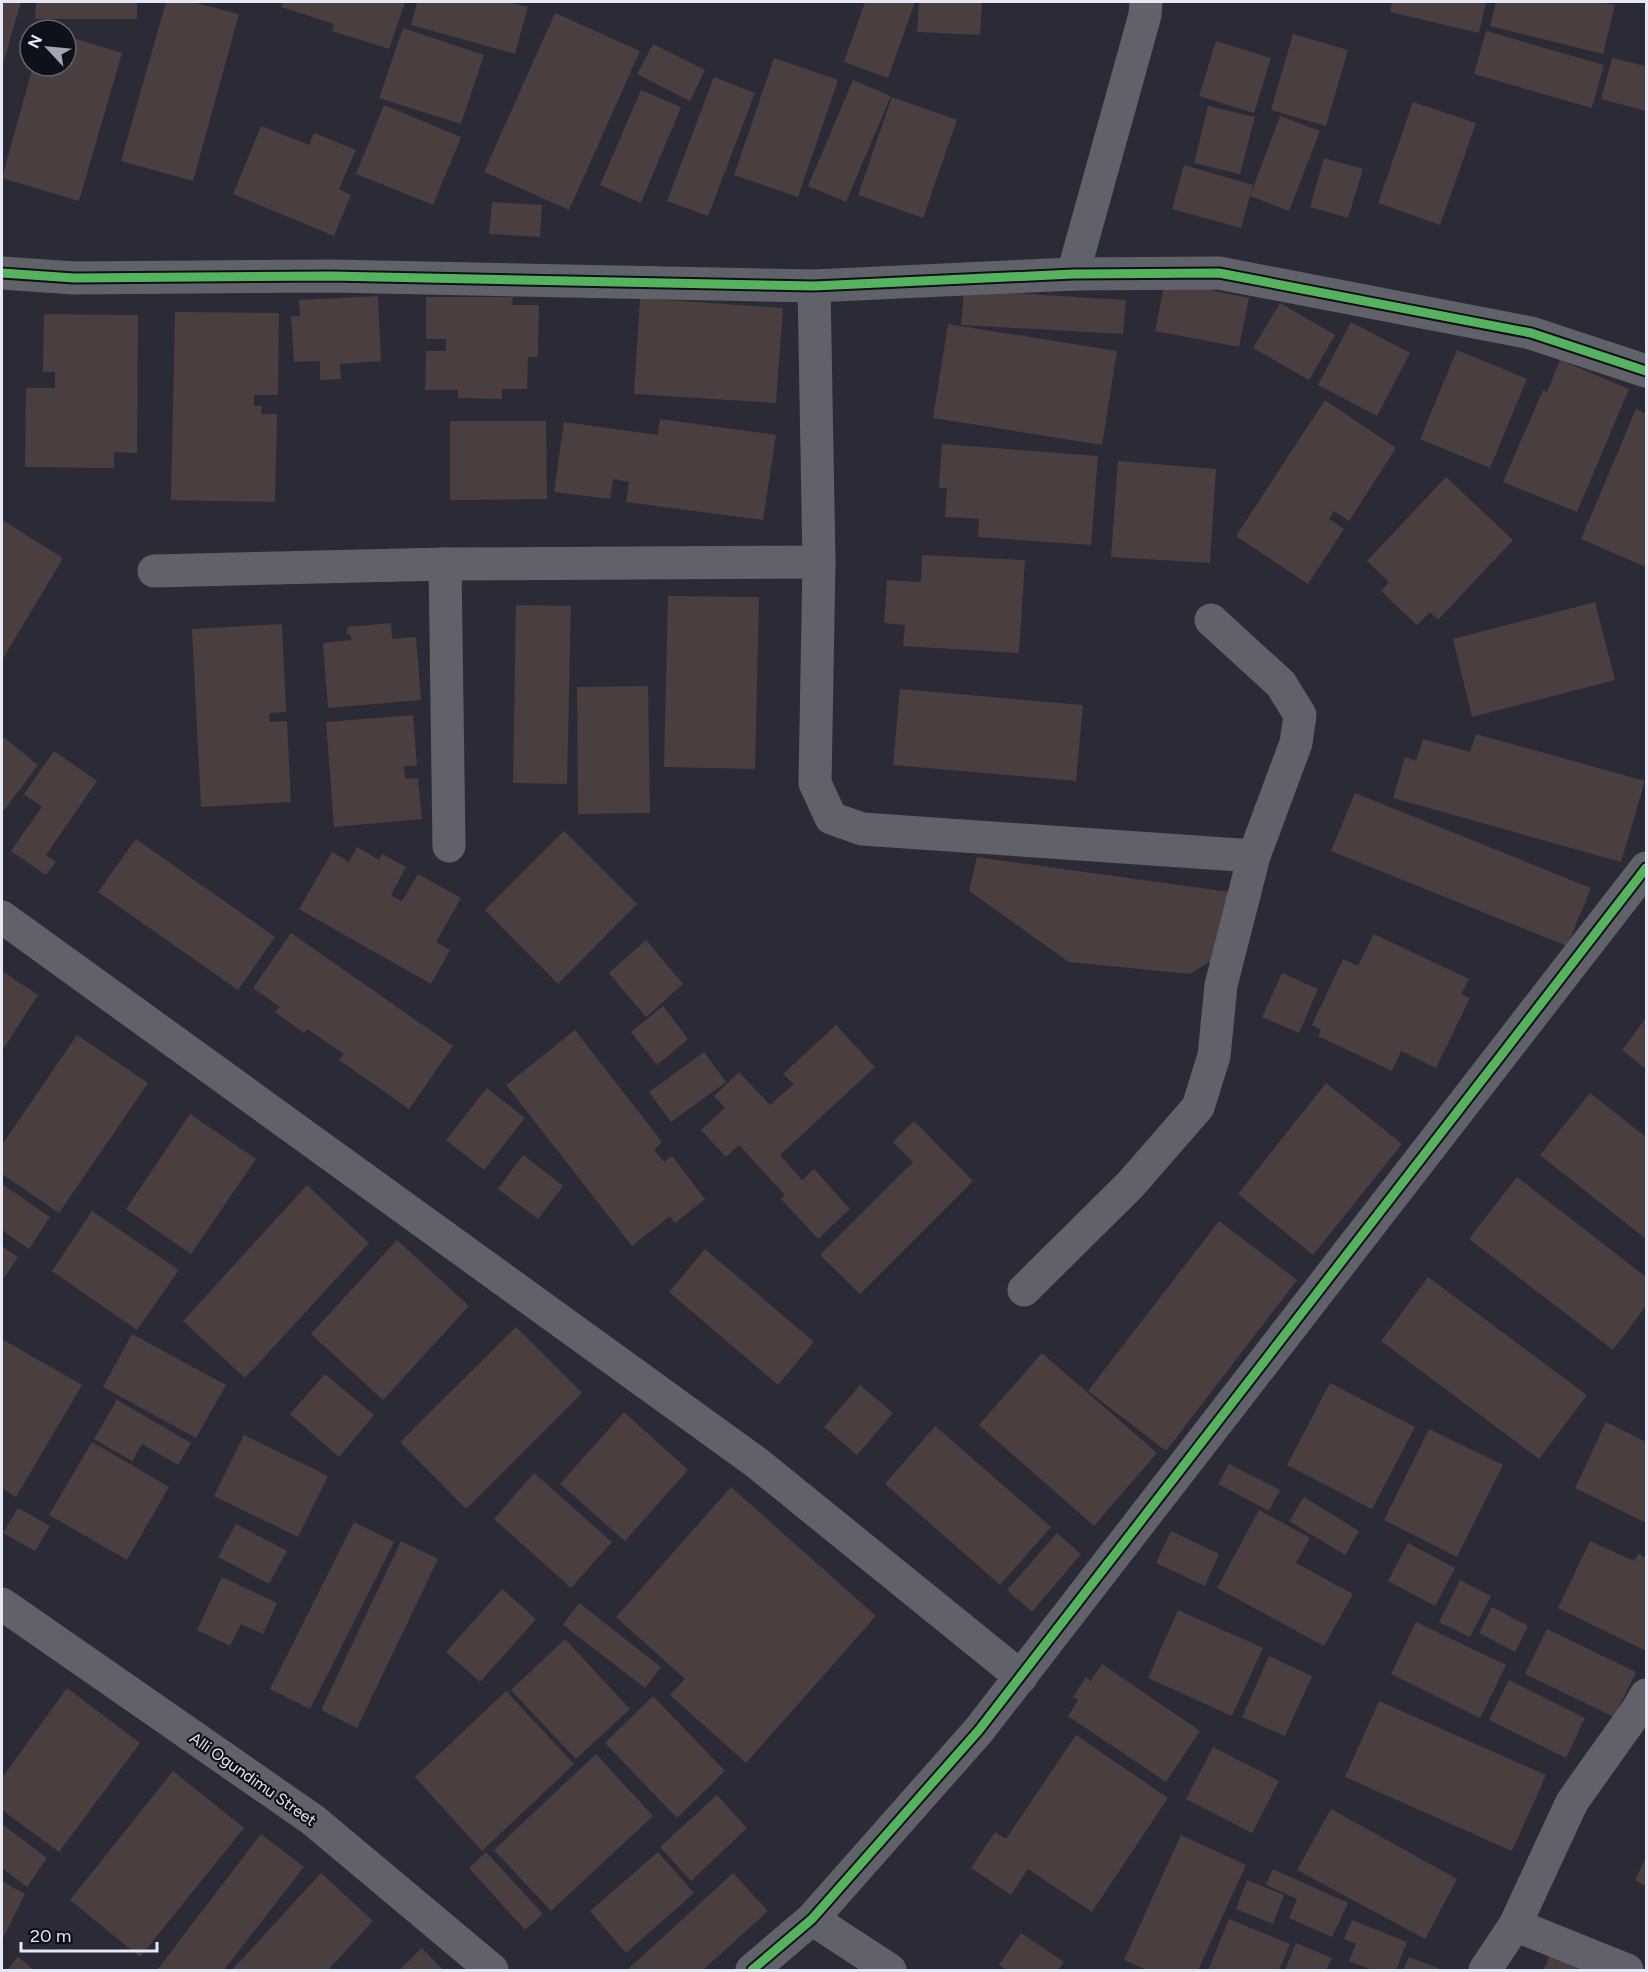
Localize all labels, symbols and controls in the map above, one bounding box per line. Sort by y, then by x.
north arrow [18,18,78,78]
text: N [24,32,46,51]
street label: Alli Ogundimu Street [186,1728,320,1830]
scale bar [21,1915,158,1953]
text: 20 m [30,1925,71,1947]

